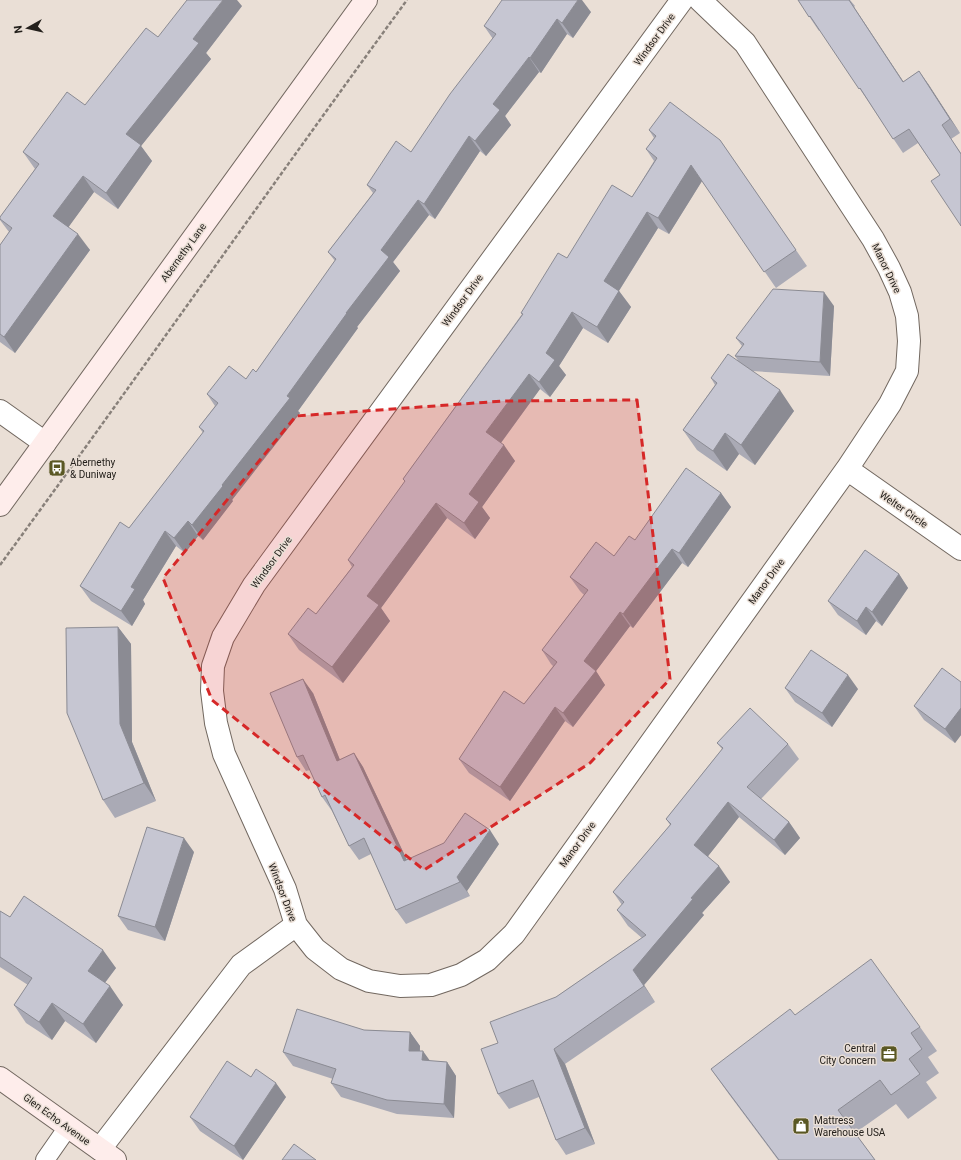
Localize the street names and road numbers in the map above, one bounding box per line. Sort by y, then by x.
street label: Windsor Drive [632,11,677,67]
street label: Abernethy Lane [159,221,208,284]
street label: Manor Drive [870,242,903,295]
street label: Windsor Drive [440,272,485,328]
street label: Welter Circle [878,489,930,530]
street label: Windsor Drive [249,534,294,590]
street label: Manor Drive [746,556,787,606]
street label: Manor Drive [557,819,598,869]
street label: Windsor Drive [266,861,299,923]
street label: Glen Echo Avenue [21,1092,92,1147]

